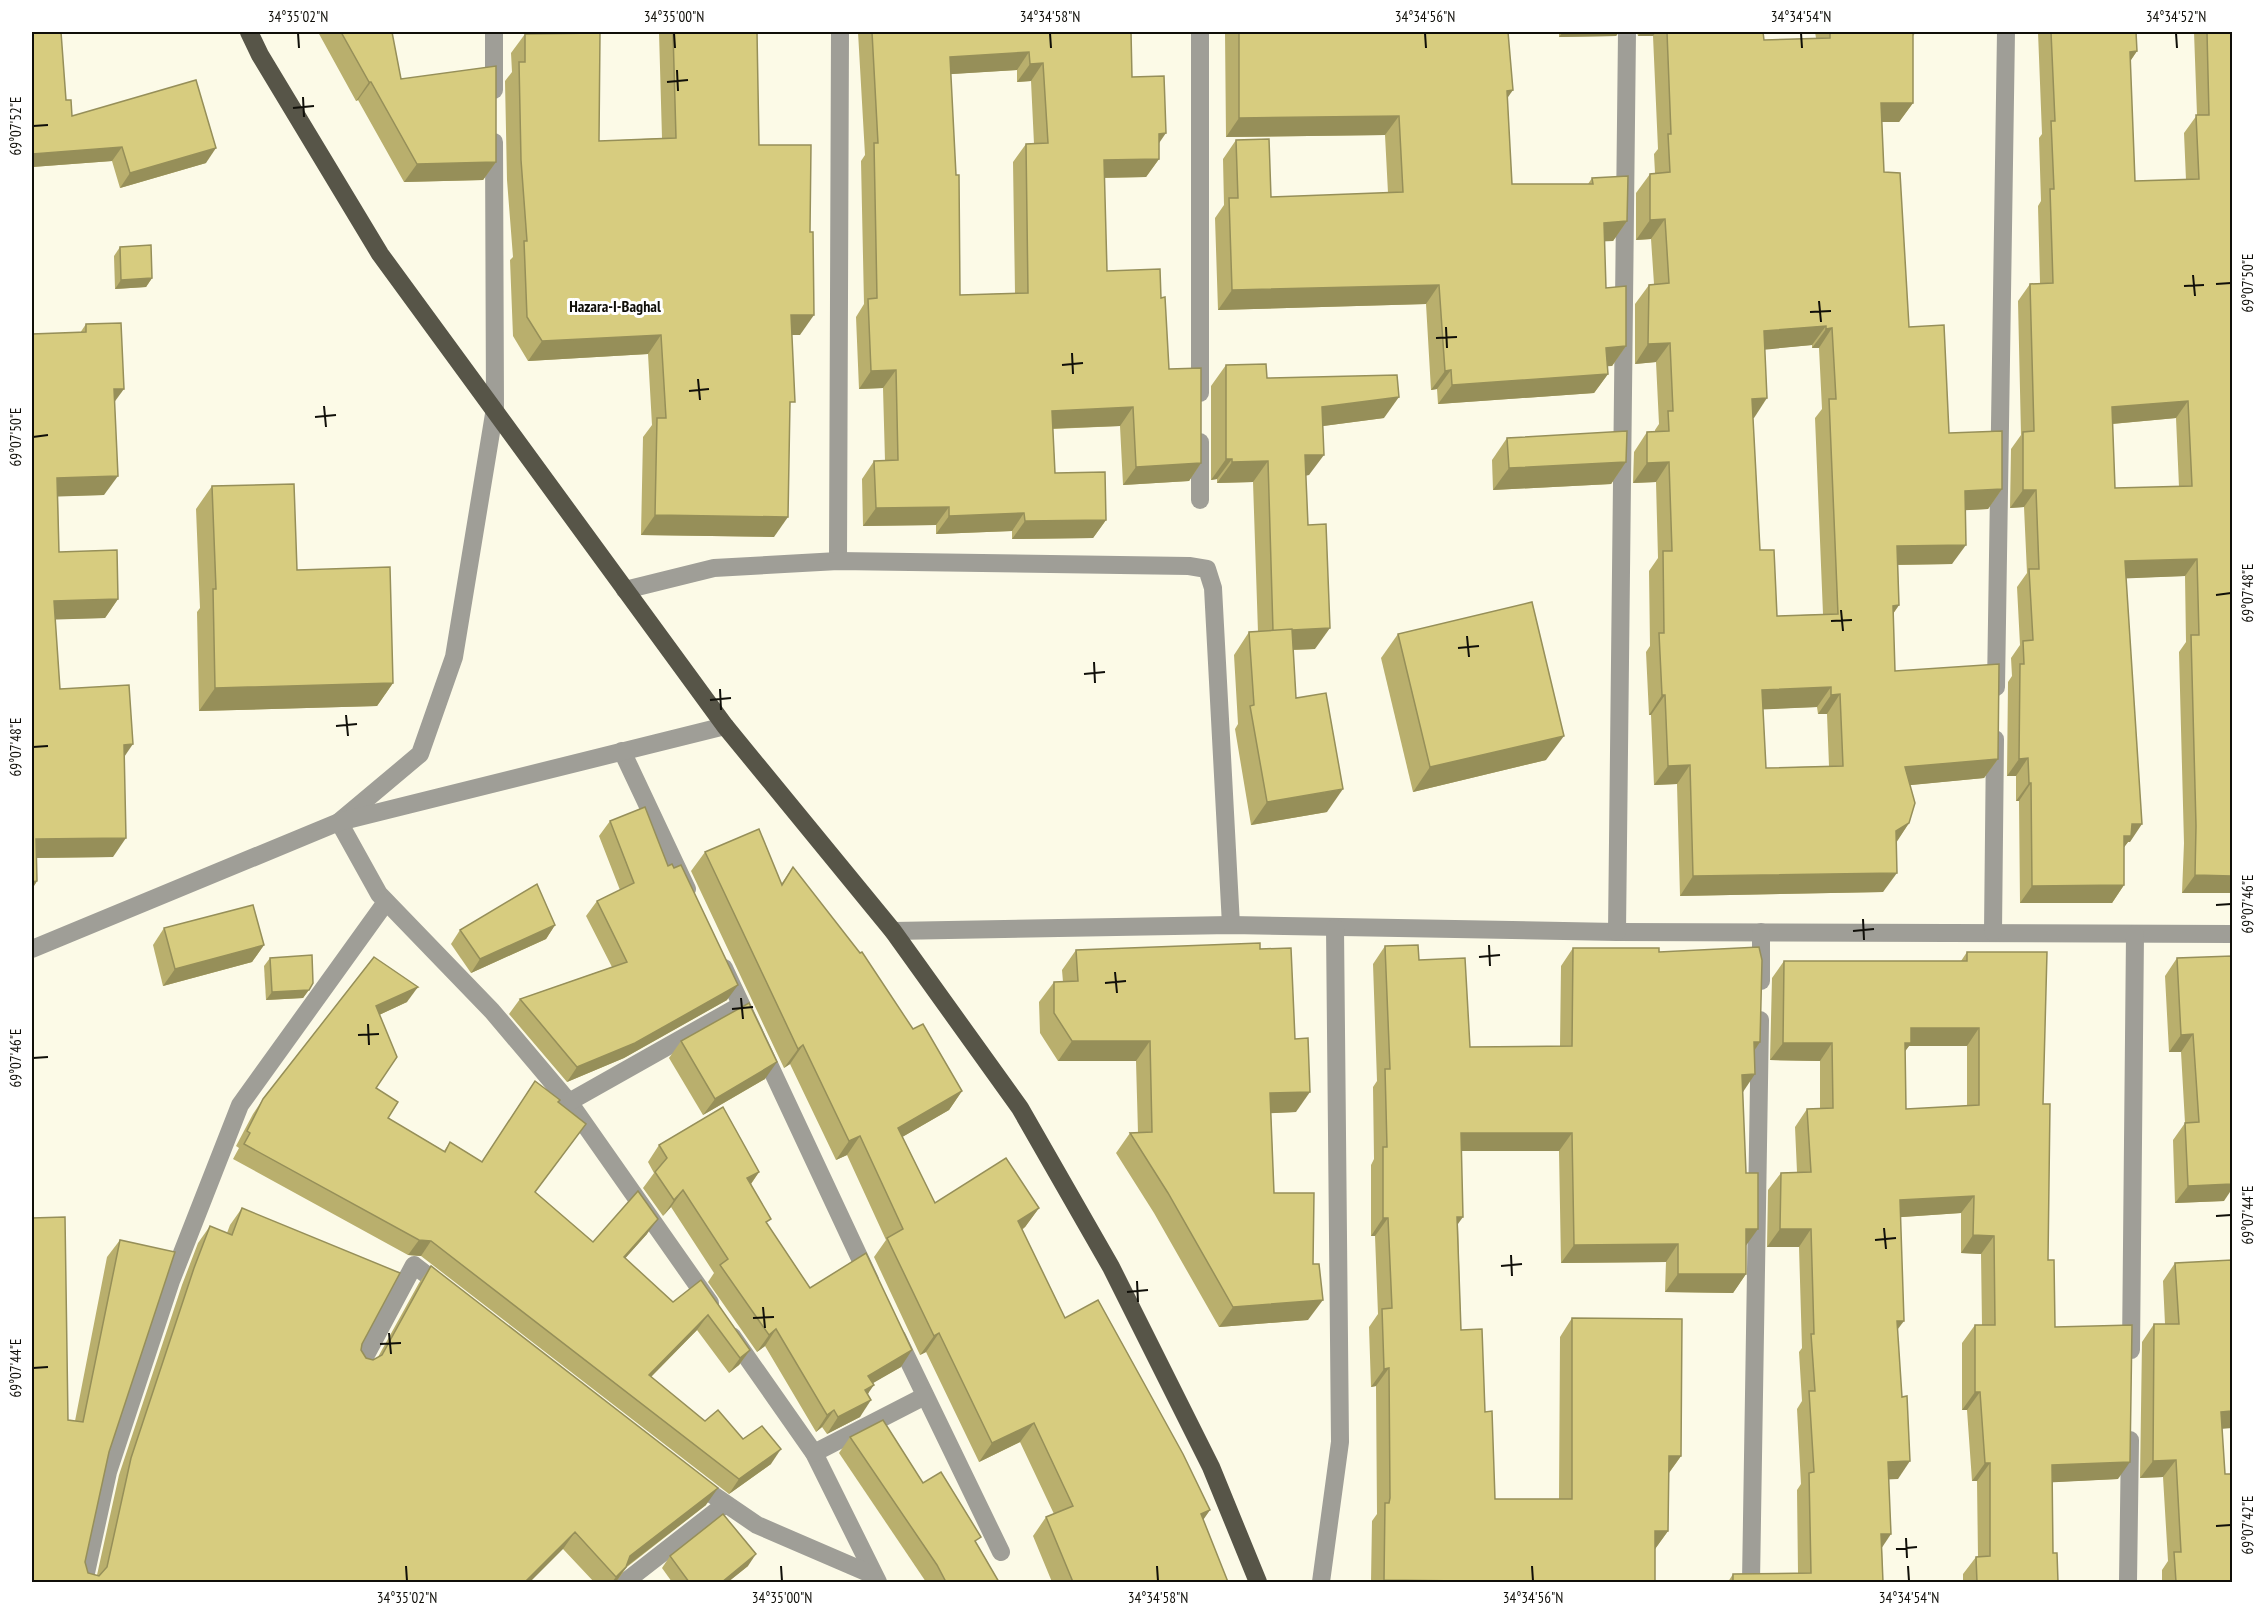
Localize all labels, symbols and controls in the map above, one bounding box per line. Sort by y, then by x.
text: 34°35'02"N [268,7,328,26]
text: 34°35'00"N [644,7,704,26]
text: 34°34'58"N [1020,7,1080,26]
text: 34°34'56"N [1395,7,1455,26]
text: 34°34'54"N [1771,7,1831,26]
text: 34°34'52"N [2146,7,2206,26]
text: 69°07'52"E [6,96,25,156]
text: 69°07'50"E [2238,253,2257,313]
district label: Hazara-I-Baghal [569,296,661,316]
text: 69°07'50"E [6,407,25,467]
text: 69°07'48"E [2238,563,2257,623]
text: 69°07'48"E [6,717,25,777]
text: 69°07'46"E [2238,874,2257,934]
text: 69°07'46"E [6,1028,25,1088]
text: 69°07'44"E [2238,1185,2257,1245]
text: 69°07'44"E [6,1338,25,1398]
text: 69°07'42"E [2238,1495,2257,1555]
text: 34°35'02"N [377,1588,437,1607]
text: 34°35'00"N [752,1588,812,1607]
text: 34°34'58"N [1128,1588,1188,1607]
text: 34°34'56"N [1503,1588,1563,1607]
text: 34°34'54"N [1879,1588,1939,1607]

